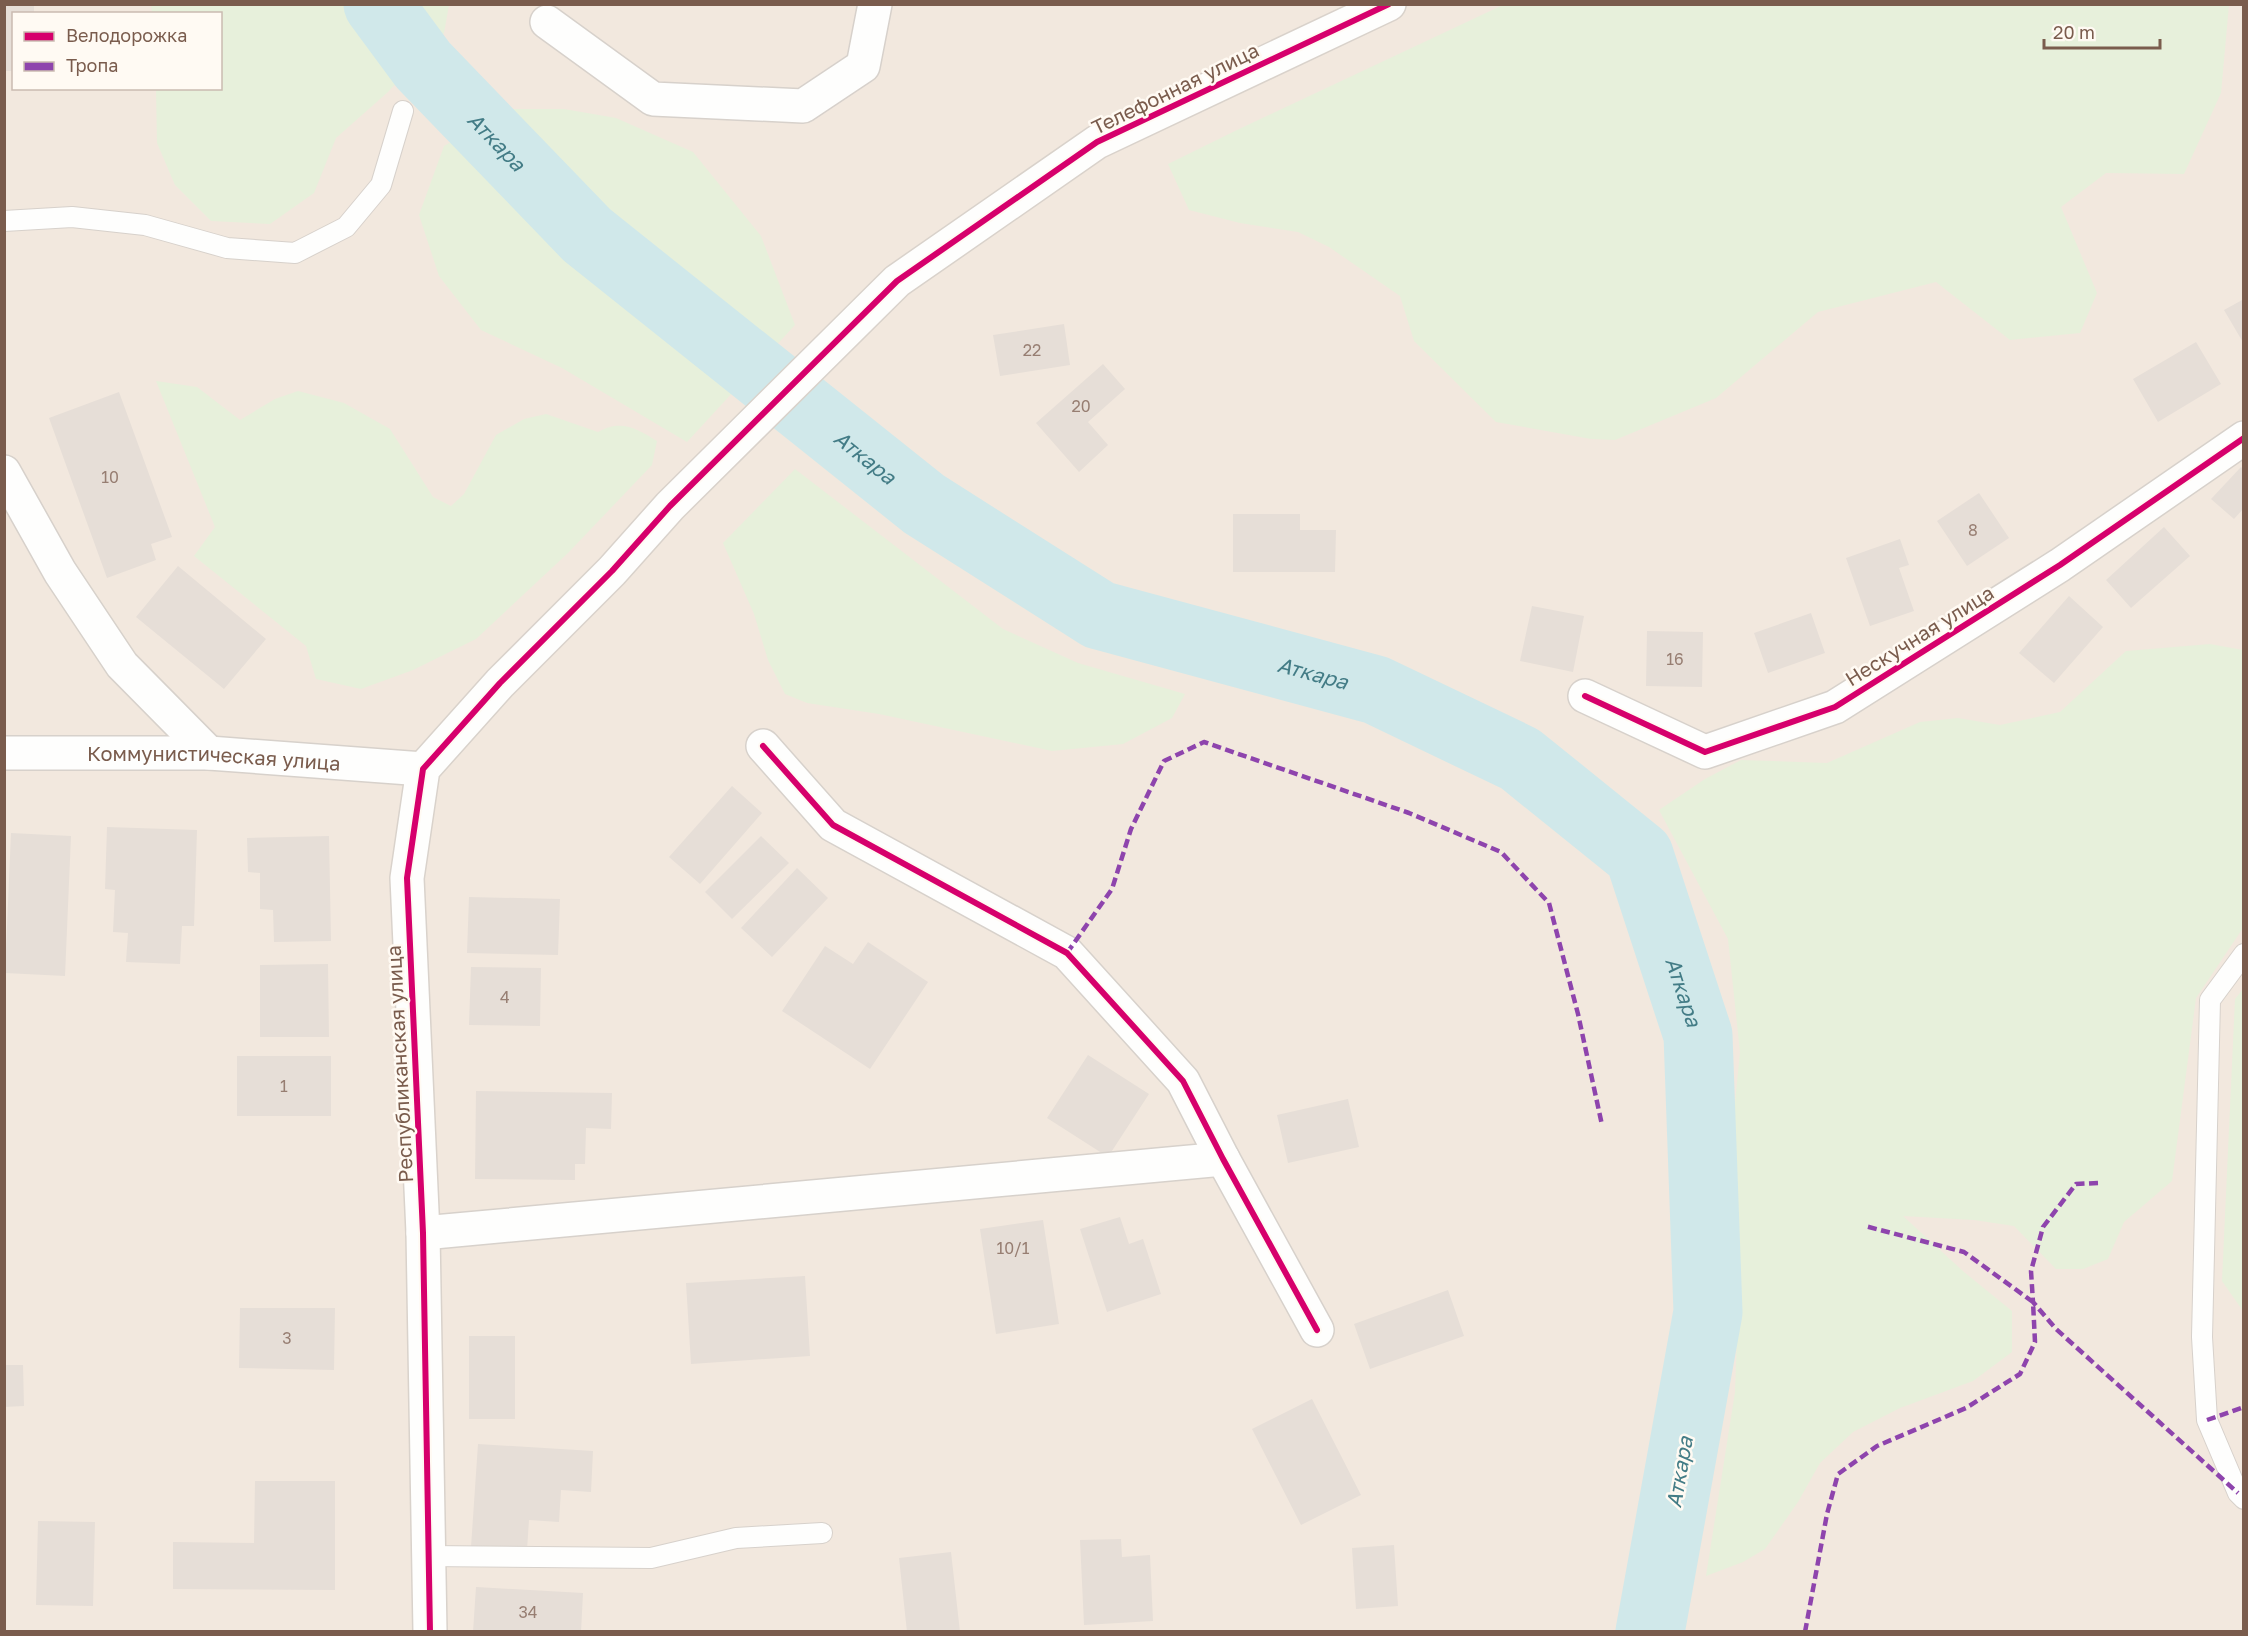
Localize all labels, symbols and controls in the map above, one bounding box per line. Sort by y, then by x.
legend [12,12,222,90]
scale bar [2044,12,2160,50]
text: 20 m [2053,21,2095,43]
text: Велодорожка [66,24,187,46]
street label: Телефонная улица [1088,37,1262,139]
text: Тропа [66,54,118,76]
water label: Аткара [463,107,532,177]
house number: 22 [1023,340,1041,360]
house number: 20 [1071,396,1091,416]
water label: Аткара [829,425,902,490]
house number: 10 [101,467,119,487]
house number: 8 [1968,520,1978,540]
street label: Нескучная улица [1840,580,1998,690]
house number: 16 [1666,649,1684,669]
water label: Аткара [1275,651,1352,695]
street label: Коммунистическая улица [87,741,342,775]
street label: Республиканская улица [381,945,417,1183]
water label: Аткара [1660,954,1708,1031]
house number: 4 [500,987,510,1007]
house number: 1 [280,1076,288,1096]
house number: 10/1 [996,1238,1030,1258]
house number: 3 [282,1328,292,1348]
water label: Аткара [1660,1433,1698,1510]
house number: 34 [518,1602,538,1622]

